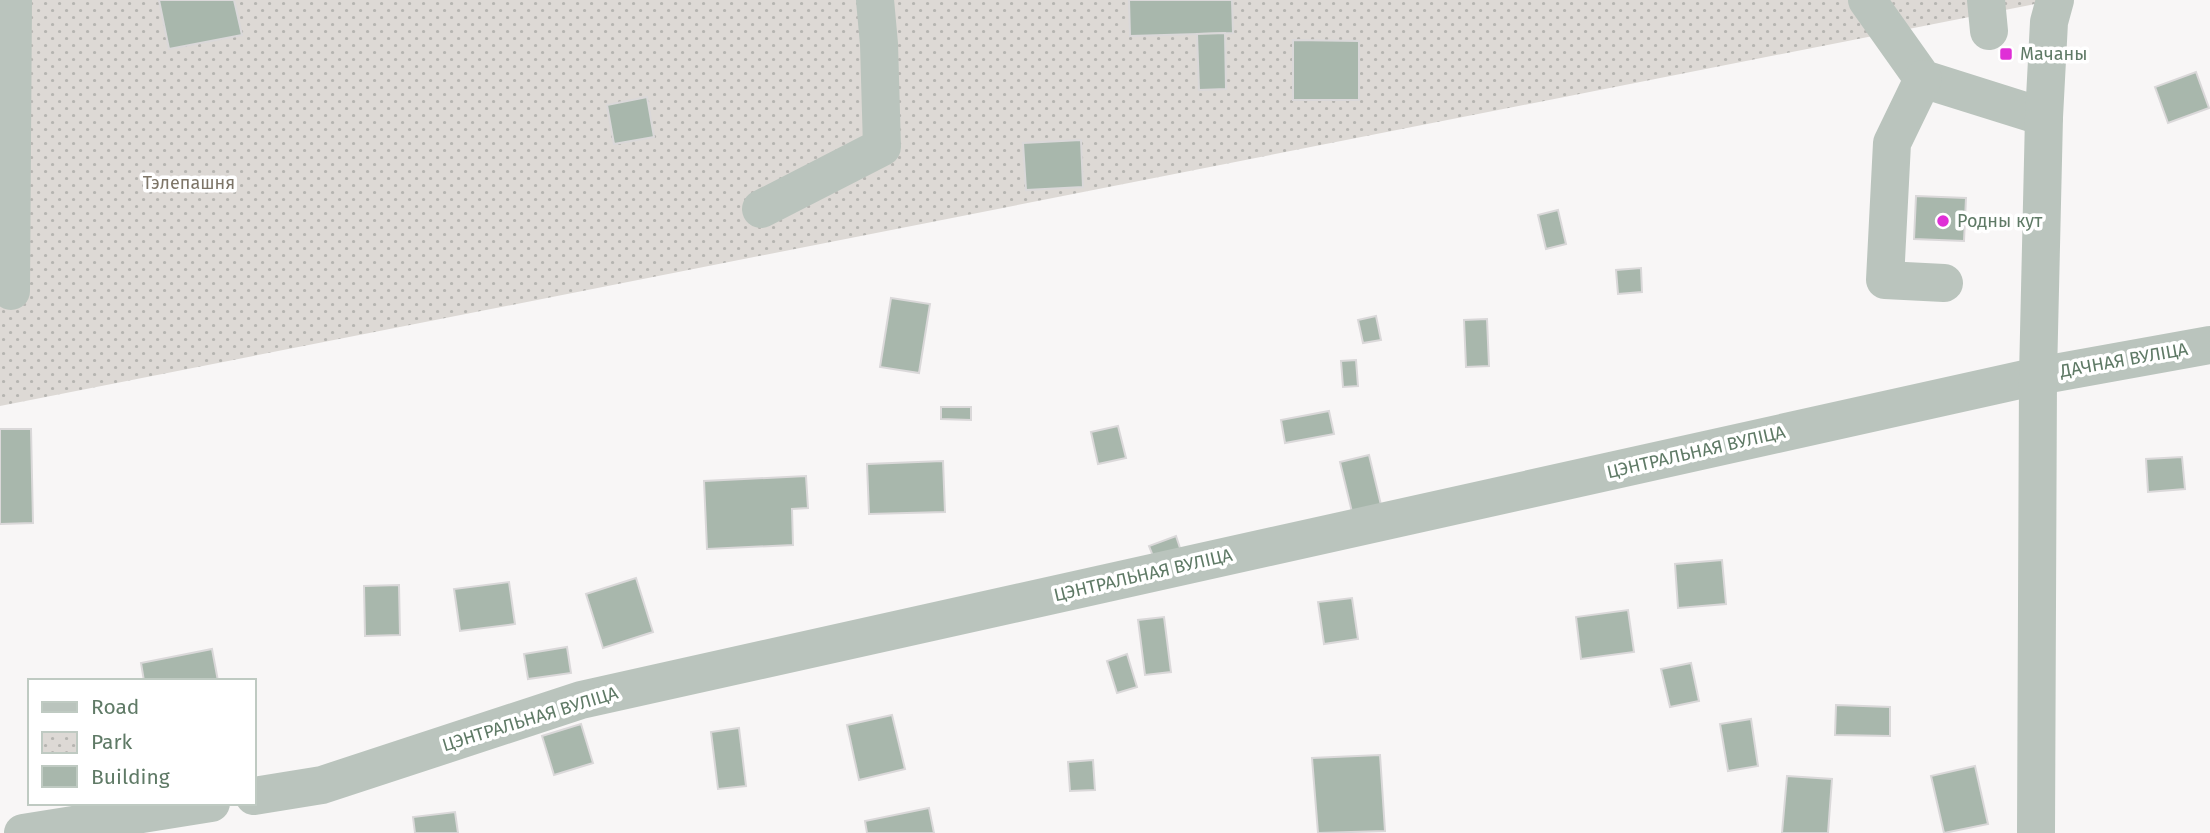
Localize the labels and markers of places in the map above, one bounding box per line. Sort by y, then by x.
place label: Мачаны [2020,43,2087,65]
marker: Мачаны [1998,46,2014,62]
place label: Родны кут [1957,210,2043,232]
marker: Родны кут [1935,213,1951,229]

